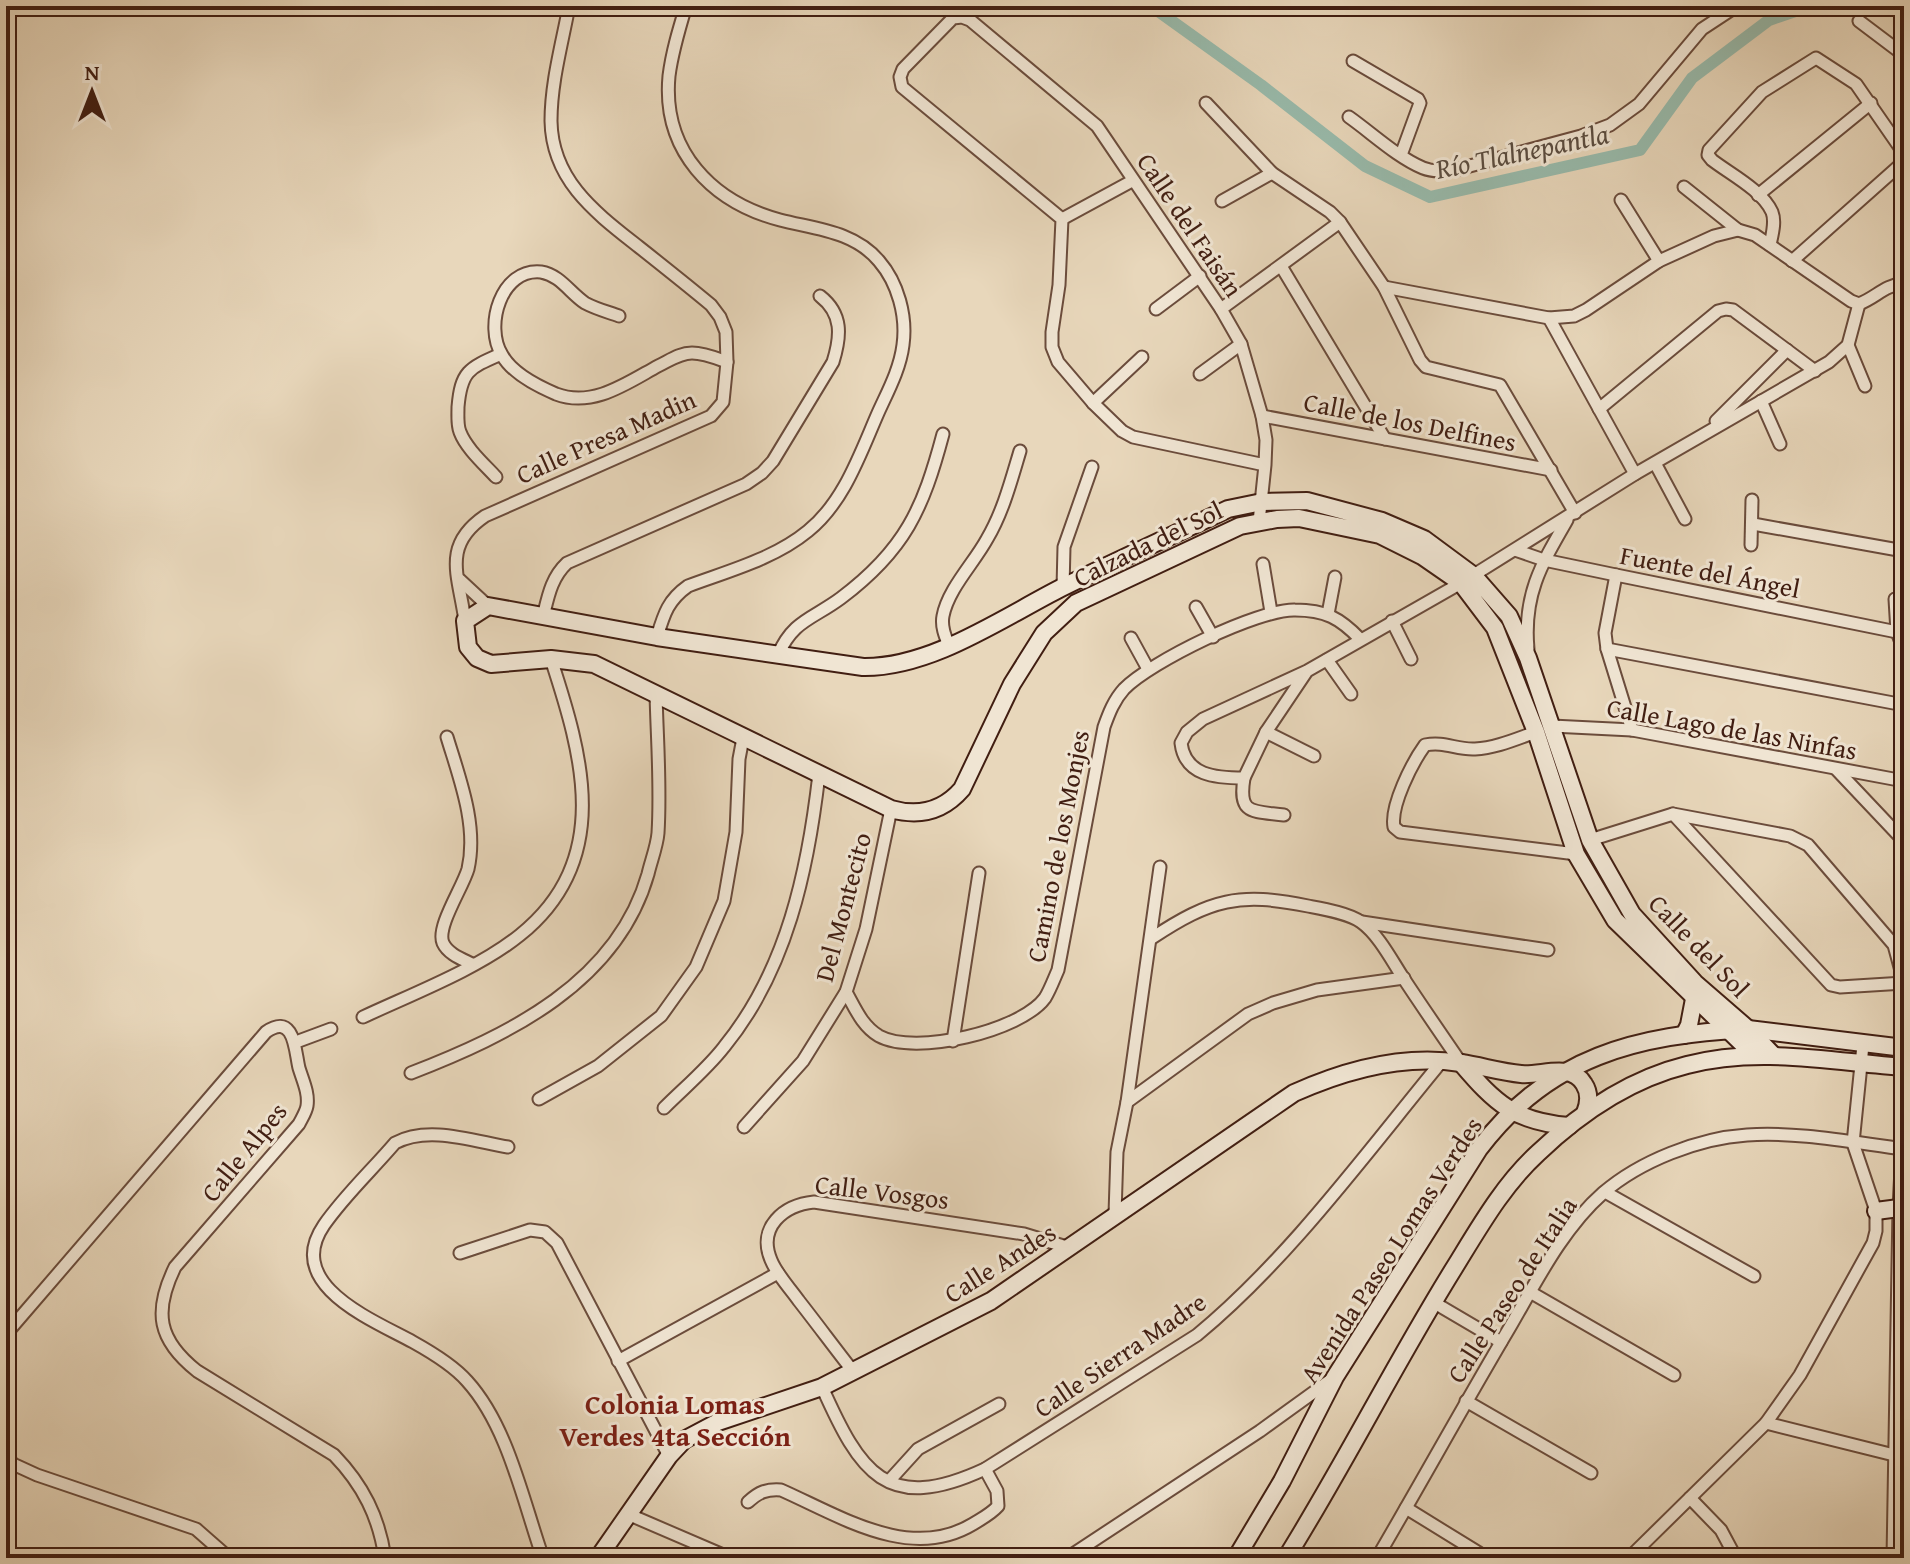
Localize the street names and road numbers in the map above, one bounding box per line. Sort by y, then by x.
street label: Calle del Faisán [1128,145,1253,305]
street label: Calle Presa Madin [510,379,702,494]
street label: Calle de los Delfines [1301,382,1520,461]
street label: Calzada del Sol [1067,491,1229,597]
street label: Fuente del Ángel [1617,535,1803,608]
street label: Calle Lago de las Ninfas [1604,687,1860,770]
street label: Camino de los Monjes [1016,727,1099,965]
street label: Del Montecito [804,828,881,986]
street label: Calle del Sol [1640,885,1759,1006]
street label: Calle Alpes [191,1093,296,1210]
street label: Avenida Paseo Lomas Verdes [1290,1109,1492,1391]
street label: Calle Vosgos [813,1164,951,1219]
street label: Calle Paseo de Italia [1437,1188,1587,1390]
street label: Calle Andes [936,1213,1063,1312]
street label: Calle Sierra Madre [1026,1282,1214,1427]

